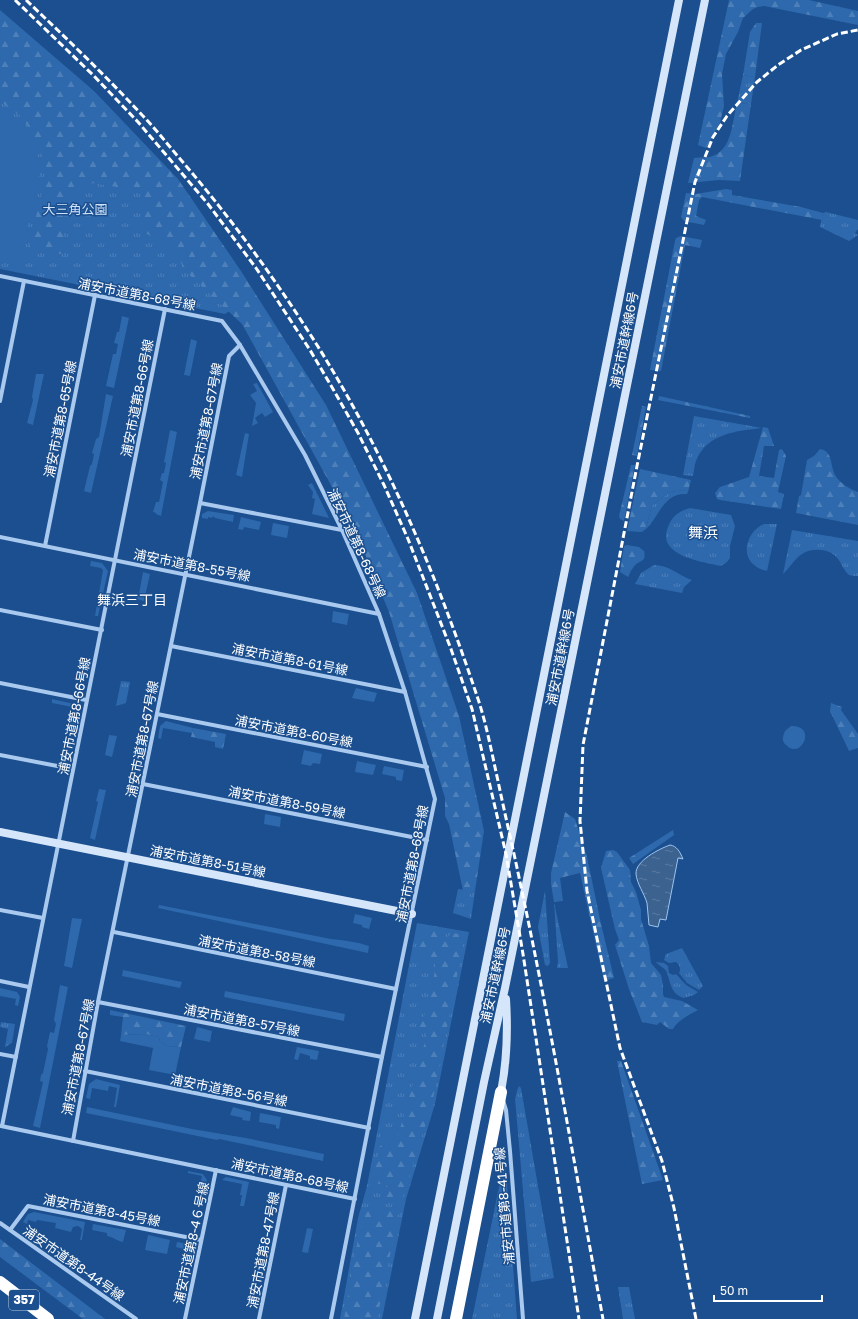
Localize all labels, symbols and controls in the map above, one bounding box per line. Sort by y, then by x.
park label: 大三角公園 [42,201,108,217]
street label: 浦安市道第8-68号線 [77,275,197,313]
street label: 浦安市道幹線6号 [607,290,641,390]
street label: 浦安市道第8-66号線 [118,338,156,458]
street label: 浦安市道第8-65号線 [41,359,79,479]
street label: 浦安市道第8-67号線 [187,361,225,481]
street label: 浦安市道第8-68号線 [324,485,390,601]
district label: 舞浜 [688,523,718,541]
street label: 浦安市道第8-55号線 [132,546,252,584]
district label: 舞浜三丁目 [97,591,167,608]
street label: 浦安市道幹線6号 [543,607,577,707]
street label: 浦安市道第8-61号線 [231,640,349,678]
street label: 浦安市道第8-66号線 [55,656,93,776]
street label: 浦安市道第8-67号線 [123,679,161,799]
street label: 浦安市道第8-60号線 [234,712,354,750]
street label: 浦安市道第8-59号線 [227,783,347,821]
street label: 浦安市道第8-68号線 [393,804,431,924]
street label: 浦安市道第8-51号線 [149,842,267,880]
street label: 浦安市道幹線6号 [477,925,513,1025]
street label: 浦安市道第8-58号線 [197,932,317,970]
street label: 浦安市道第8-67号線 [59,997,97,1117]
street label: 浦安市道第8-57号線 [182,1001,302,1039]
street label: 浦安市道第8-56号線 [169,1071,289,1109]
street label: 浦安市道第8-41号線 [491,1146,517,1266]
street label: 浦安市道第8-68号線 [230,1155,350,1195]
street label: 浦安市道第8-4６号線 [170,1180,212,1306]
street label: 浦安市道第8-47号線 [244,1190,282,1310]
street label: 浦安市道第8-45号線 [42,1191,162,1229]
street label: 浦安市道第8-44号線 [20,1222,128,1304]
scale bar [714,1277,822,1303]
text: 50 m [720,1283,748,1298]
road number: 357 [9,1290,39,1310]

